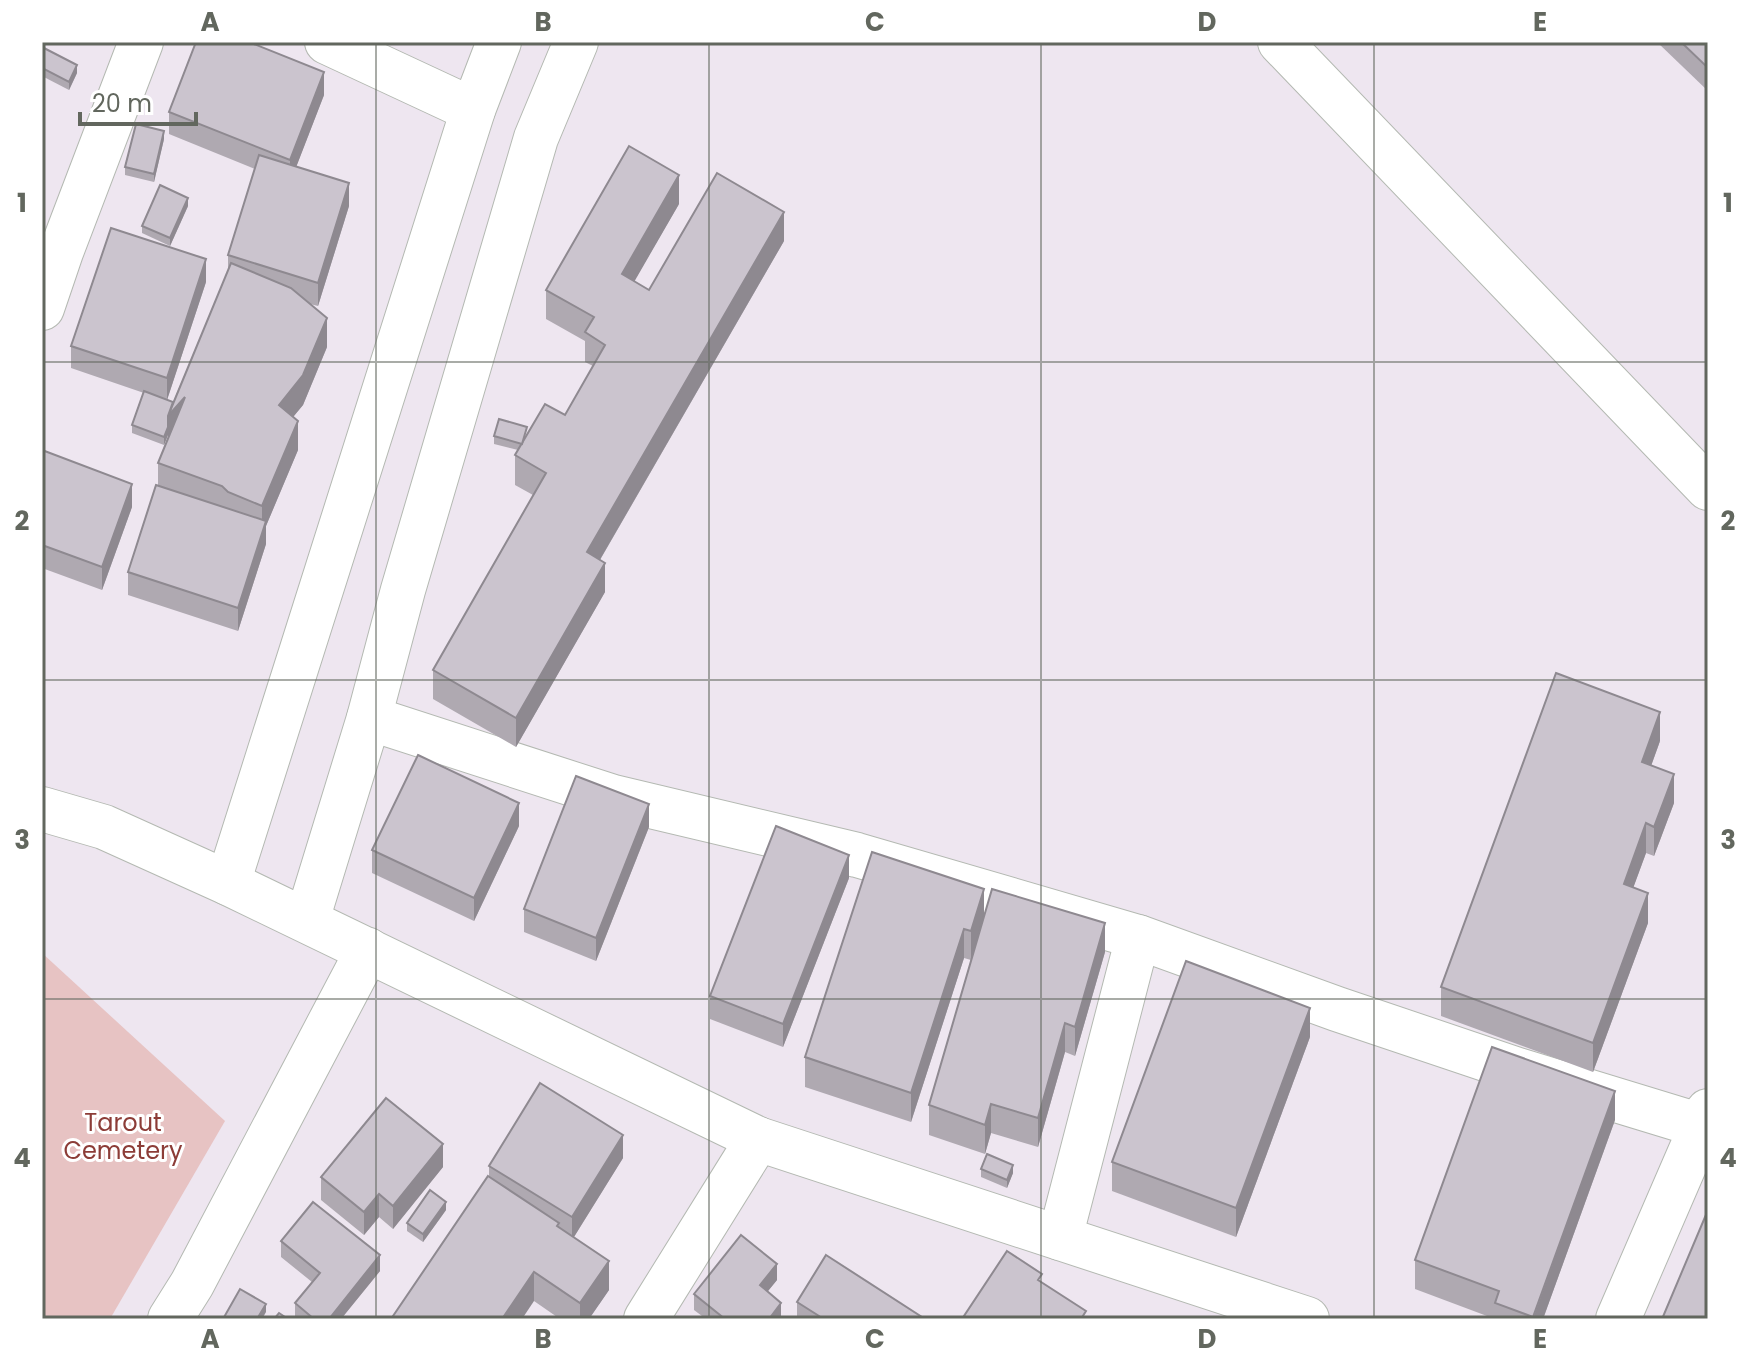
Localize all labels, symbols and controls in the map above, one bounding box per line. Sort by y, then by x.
text: A [200,4,220,40]
text: B [534,4,552,40]
text: C [865,4,885,40]
text: D [1198,4,1217,40]
text: E [1533,4,1547,40]
scale bar [80,76,196,126]
text: 20 m [92,87,152,120]
text: 1 [17,185,27,221]
text: 1 [1723,185,1733,221]
text: 2 [15,503,30,539]
text: 2 [1721,503,1736,539]
text: 3 [14,822,30,858]
text: 3 [1720,822,1736,858]
park label: Tarout Cemetery [63,1106,183,1167]
text: 4 [13,1140,31,1176]
text: 4 [1719,1140,1737,1176]
text: A [200,1321,220,1357]
text: B [534,1321,552,1357]
text: C [865,1321,885,1357]
text: D [1198,1321,1217,1357]
text: E [1533,1321,1547,1357]

